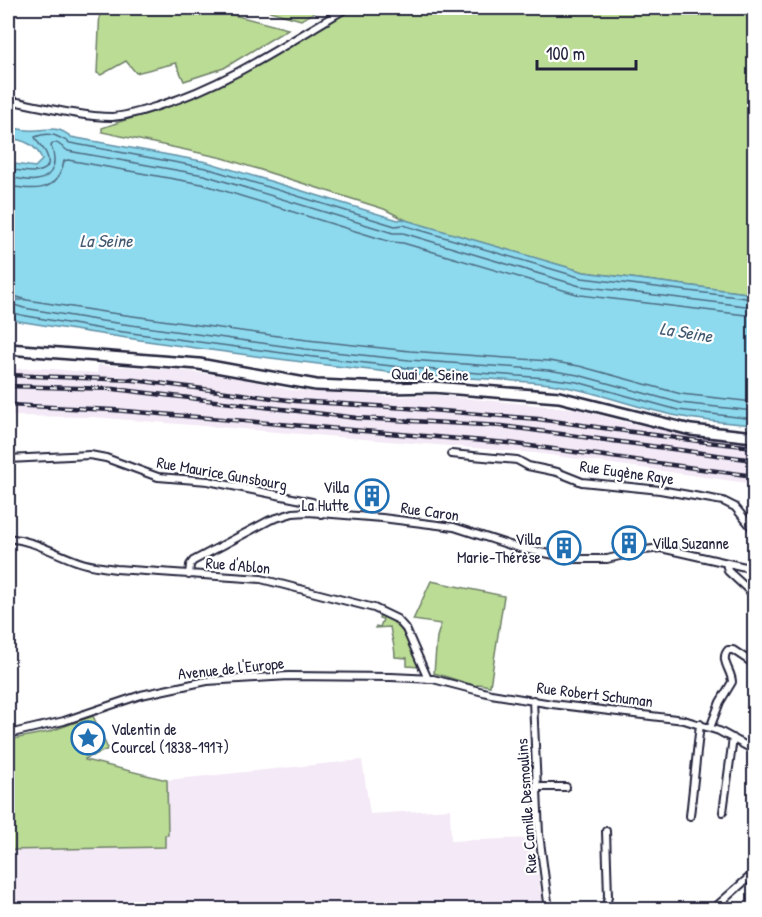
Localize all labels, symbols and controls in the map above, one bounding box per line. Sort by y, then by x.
scale bar [537,33,636,71]
text: 100 m [546,41,585,66]
water label: La Seine [80,228,133,253]
water label: La Seine [658,316,715,349]
street label: Quai de Seine [391,362,470,386]
street label: Rue Maurice Gunsbourg [155,451,289,495]
street label: Rue Eugène Raye [579,455,676,490]
place label: Villa La Hutte [302,476,350,516]
building icon: Villa La Hutte [354,478,390,514]
street label: Rue Caron [399,496,461,526]
building icon: Villa Suzanne [611,525,647,561]
place label: Villa Marie-Thérèse [457,528,542,568]
building icon: Villa Marie-Thérèse [546,530,582,566]
place label: Villa Suzanne [652,532,730,554]
street label: Rue d'Ablon [205,551,271,579]
street label: Avenue de l'Europe [177,651,286,685]
street label: Rue Robert Schuman [536,676,654,712]
place label: Valentin de Courcel (1838-1917) [111,718,229,758]
place icon: Valentin de Courcel (1838-1917) [70,720,106,756]
street label: Rue Camille Desmoulins [510,738,542,874]

